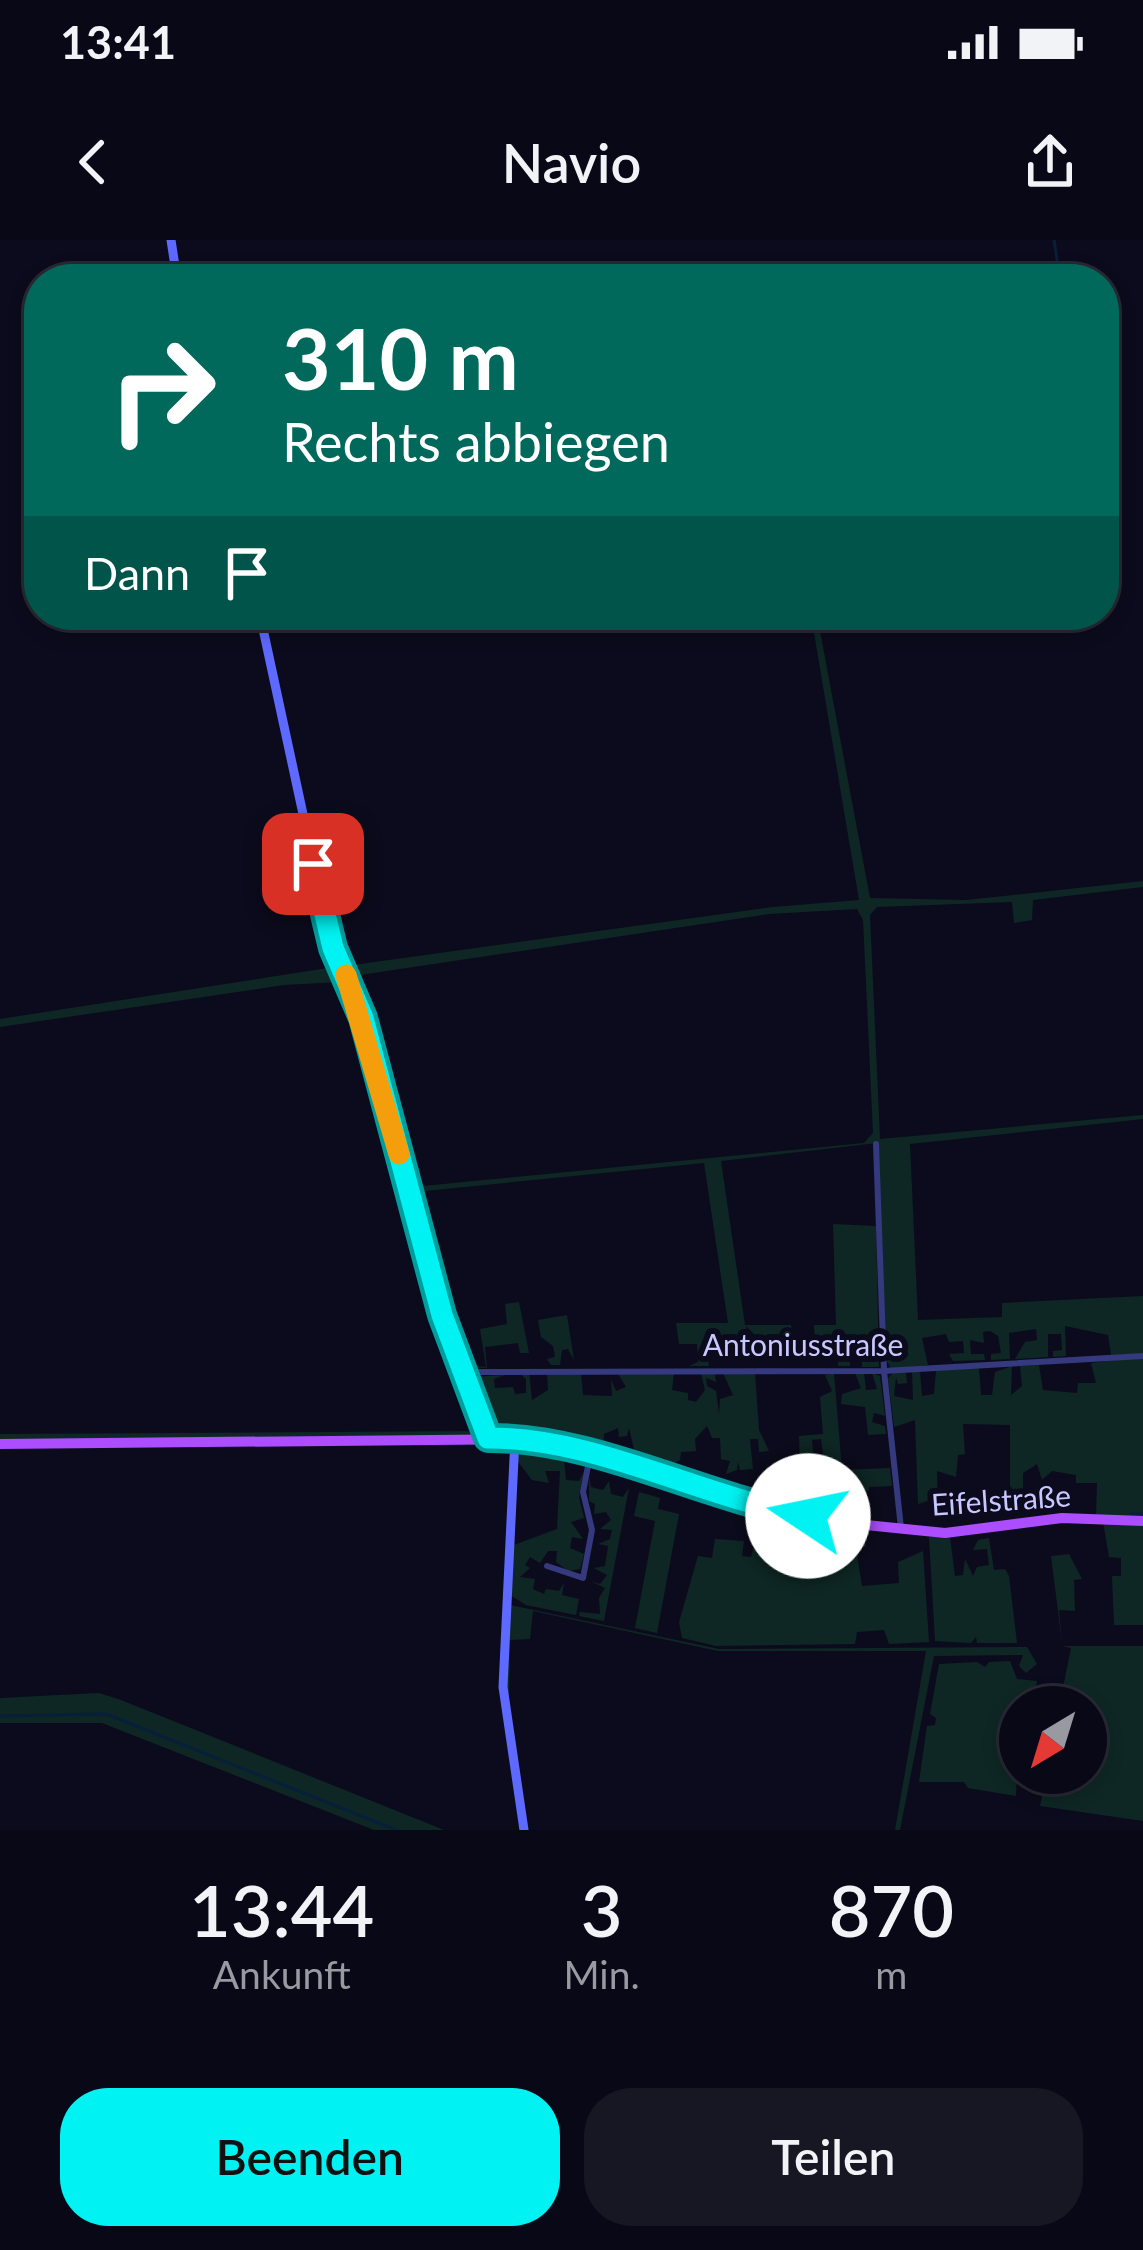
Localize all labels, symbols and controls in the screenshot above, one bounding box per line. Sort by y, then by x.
text: 13:41 [60,15,176,69]
icon: back [60,129,126,195]
icon: share [1017,129,1083,195]
text: Navio [502,130,641,195]
text: 310 m [282,307,519,408]
icon: right [84,312,240,468]
text: Rechts abbiegen [282,409,670,474]
icon: arrive [214,540,280,606]
text: Dann [84,546,190,600]
pin [262,813,364,915]
icon: arrive [280,831,346,897]
street label: Antoniusstraße [703,1326,903,1362]
position arrow [745,1453,871,1579]
street label: Eifelstraße [930,1476,1072,1522]
north arrow [999,1686,1107,1794]
map controls [999,1686,1107,1794]
text: 13:44 [189,1866,374,1952]
text: 3 [581,1866,622,1952]
text: 870 [829,1866,954,1952]
text: Ankunft [213,1951,351,1997]
text: Min. [563,1951,640,1997]
text: m [875,1951,907,1997]
button: Beenden [60,2088,560,2226]
button: Teilen [584,2088,1083,2226]

